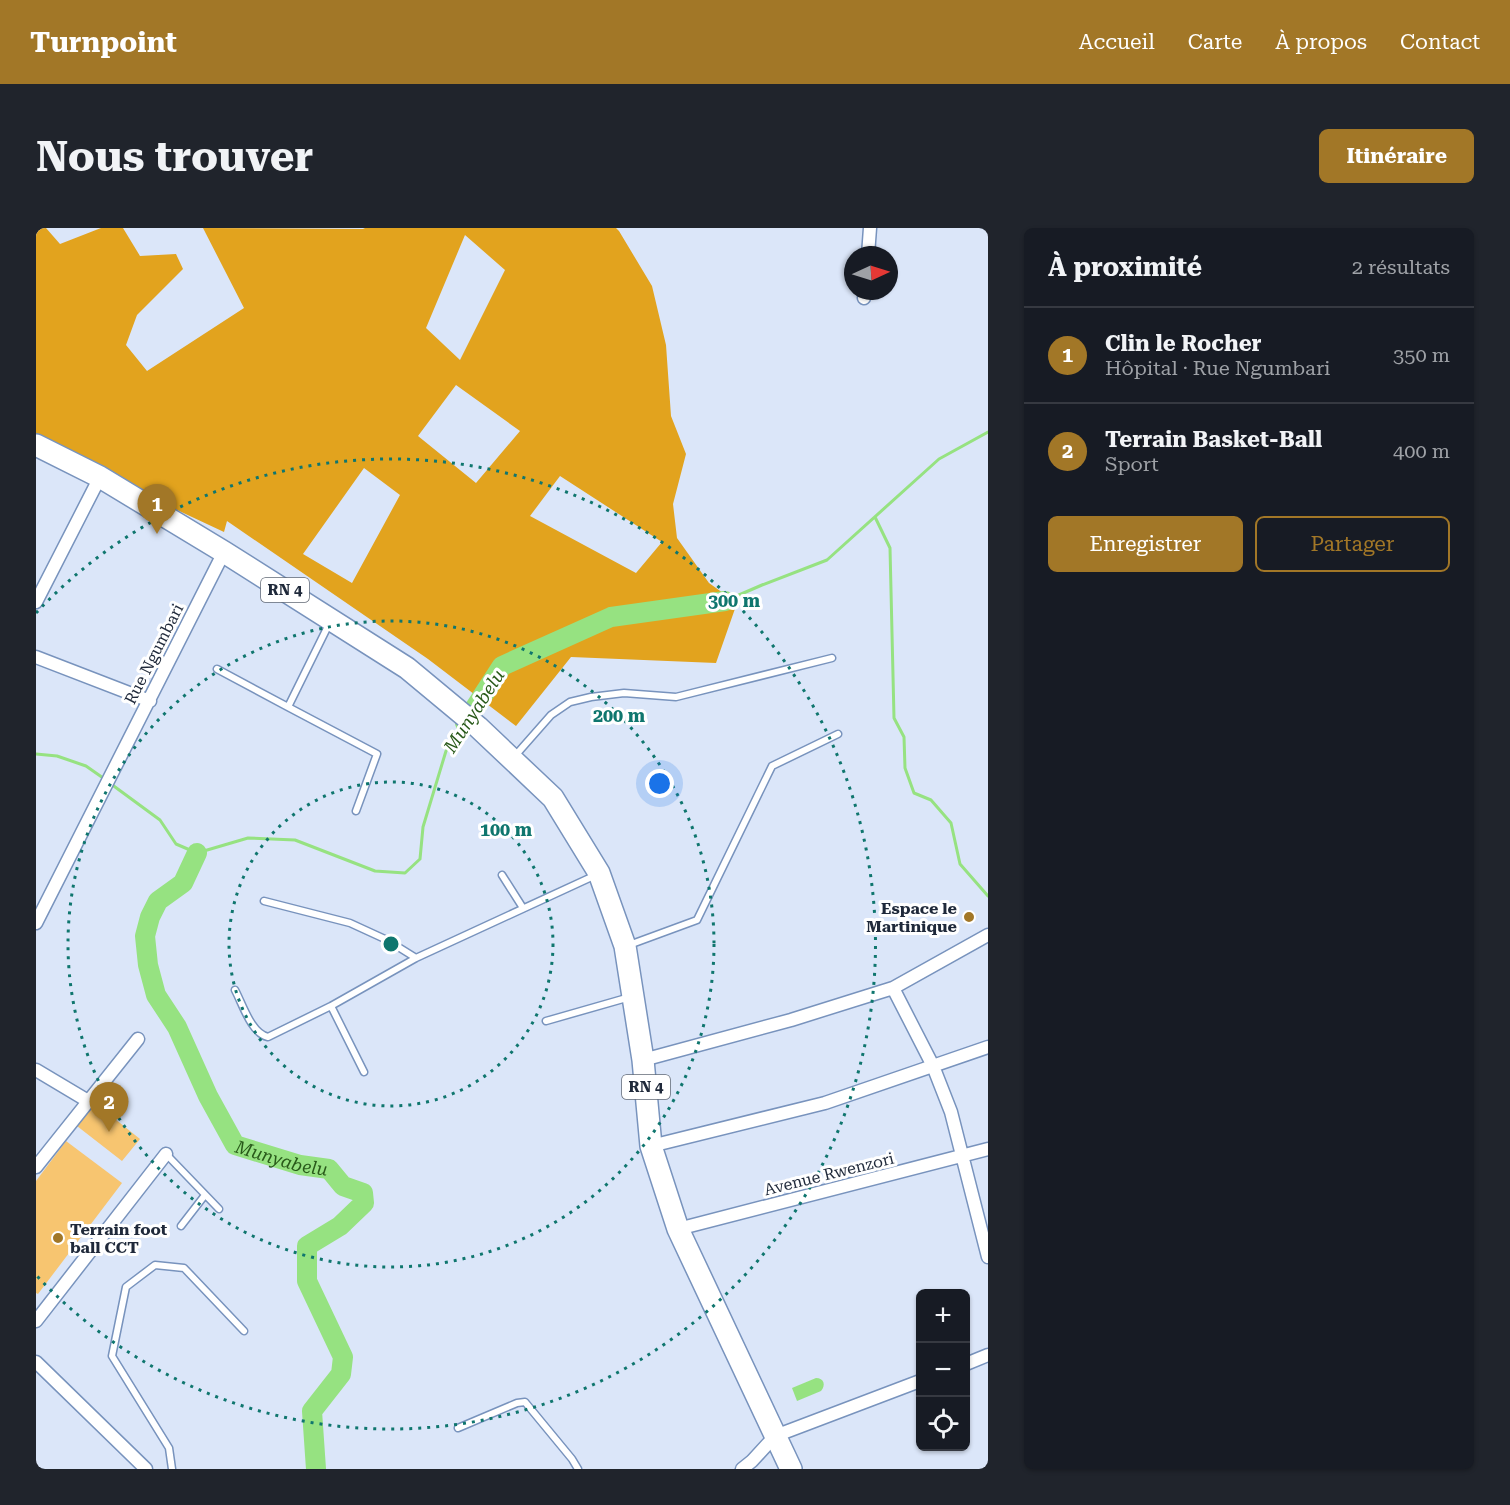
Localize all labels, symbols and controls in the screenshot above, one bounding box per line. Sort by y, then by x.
text: Turnpoint [30,26,177,59]
text: Accueil [1079,30,1155,54]
text: Carte [1188,30,1242,54]
text: À propos [1275,30,1367,54]
text: Contact [1400,30,1480,54]
button: Itinéraire [1319,129,1474,183]
text: Nous trouver [36,132,313,181]
north arrow [844,246,898,300]
text: À proximité [1048,252,1202,282]
text: 2 résultats [1352,255,1450,279]
text: Clin le Rocher [1105,331,1262,356]
text: 1 [1062,343,1073,367]
text: 350 m [1393,343,1450,367]
text: Hôpital · Rue Ngumbari [1105,356,1331,380]
text: Terrain Basket-Ball [1105,427,1322,452]
text: 2 [1062,439,1073,463]
text: 400 m [1393,439,1450,463]
text: Sport [1105,452,1159,476]
pin: 1 [138,484,176,534]
button: Enregistrer [1048,516,1243,572]
button: Partager [1255,516,1450,572]
road number: RN 4 [261,578,309,602]
text: 300 m [708,590,761,611]
street label: Rue Ngumbari [121,601,187,707]
water label: Munyabelu [439,665,509,757]
text: 200 m [593,705,646,726]
your location [645,769,674,798]
text: 100 m [480,819,533,840]
place label: Espace le Martinique [866,899,957,936]
marker: Espace le Martinique [962,910,976,924]
centre of rings [381,934,401,954]
road number: RN 4 [622,1075,670,1099]
pin: 2 [90,1082,128,1132]
water label: Munyabelu [232,1135,329,1179]
street label: Avenue Rwenzori [762,1149,896,1199]
place label: Terrain foot ball CCT [70,1220,168,1257]
marker: Terrain foot ball CCT [51,1231,65,1245]
map controls [916,1289,970,1451]
button: + [916,1289,970,1343]
button: − [916,1343,970,1397]
button: locate [916,1397,970,1451]

